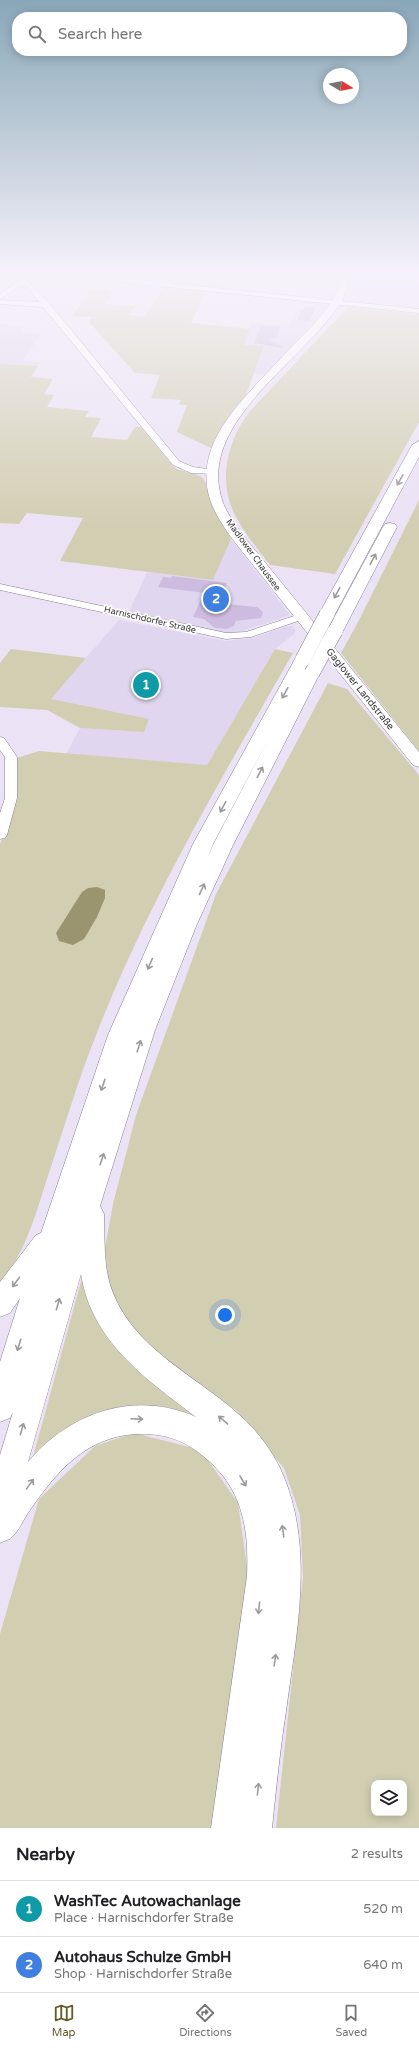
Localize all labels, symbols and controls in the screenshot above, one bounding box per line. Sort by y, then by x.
search box [12,12,407,56]
icon: search [26,23,48,45]
text: Search here [58,25,142,43]
north arrow [323,68,359,104]
one-way arrow [396,473,404,485]
street label: Madlower Chaussee [223,517,283,593]
one-way arrow [370,553,377,565]
pin: 2 [203,584,229,614]
one-way arrow [333,587,341,599]
street label: Harnischdorfer Straße [103,604,197,636]
street label: Gaglower Landstraße [323,646,397,732]
pin: 1 [133,670,159,700]
one-way arrow [280,687,288,699]
one-way arrow [256,767,264,779]
one-way arrow [219,801,226,813]
one-way arrow [199,883,206,895]
one-way arrow [145,958,153,970]
one-way arrow [136,1040,143,1053]
one-way arrow [99,1079,106,1092]
one-way arrow [99,1153,106,1166]
one-way arrow [12,1277,20,1288]
one-way arrow [55,1298,62,1311]
your location [215,1305,235,1325]
one-way arrow [15,1339,22,1352]
one-way arrow [130,1415,143,1422]
one-way arrow [218,1415,228,1424]
one-way arrow [19,1423,26,1436]
one-way arrow [240,1475,248,1487]
one-way arrow [26,1478,34,1489]
one-way arrow [279,1525,287,1538]
one-way arrow [255,1601,263,1614]
one-way arrow [271,1654,279,1667]
map controls [371,1780,407,1816]
button: layers [371,1780,407,1816]
one-way arrow [255,1783,262,1796]
text: Nearby [16,1844,75,1865]
text: 2 results [351,1846,403,1862]
text: WashTec Autowachanlage [54,1892,241,1910]
text: 1 [25,1901,33,1917]
text: 520 m [363,1901,403,1917]
text: Place · Harnischdorfer Straße [54,1910,234,1926]
text: Autohaus Schulze GmbH [54,1948,231,1966]
text: 2 [25,1957,33,1973]
text: 640 m [363,1957,403,1973]
text: Shop · Harnischdorfer Straße [54,1966,232,1982]
tab: Map [52,2002,76,2039]
tab: Directions [179,2002,232,2039]
tab: Saved [335,2002,367,2039]

